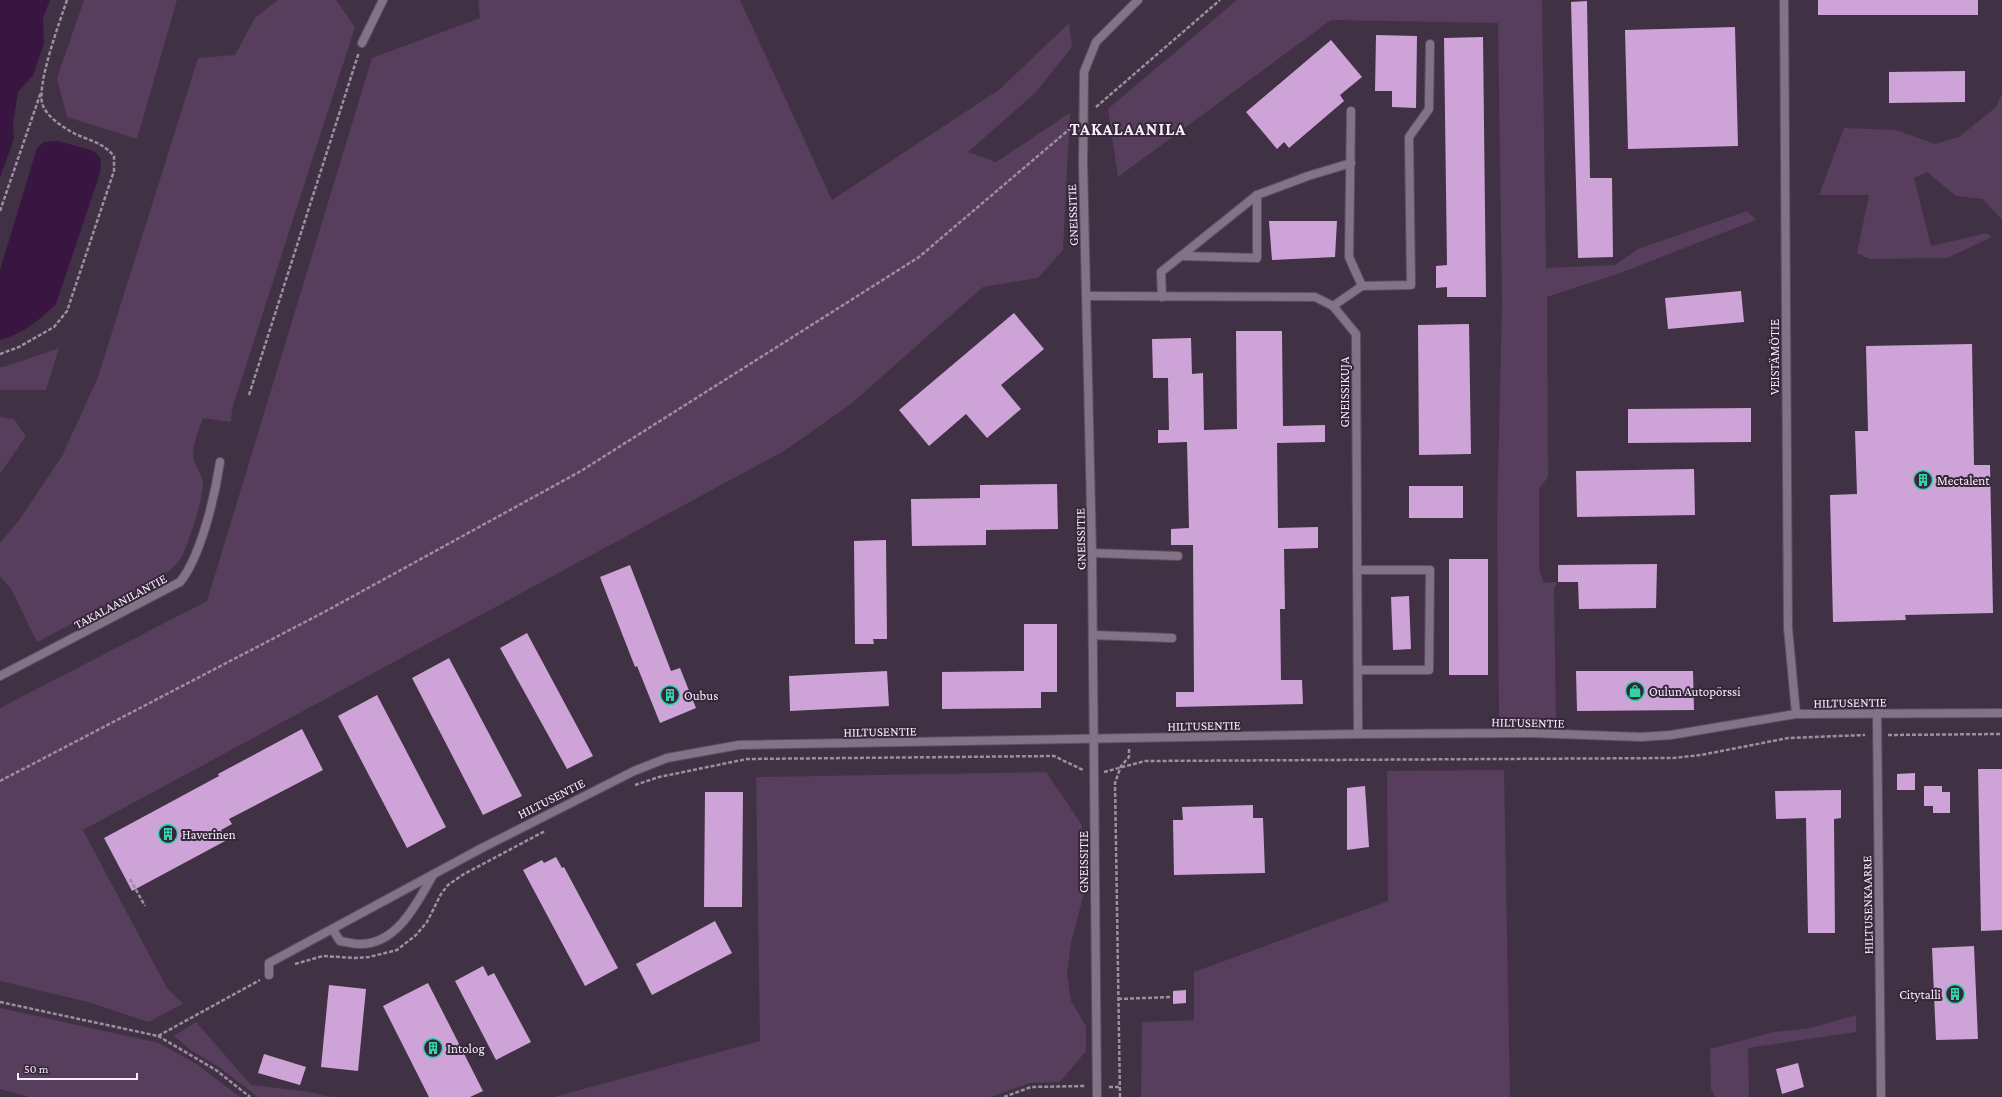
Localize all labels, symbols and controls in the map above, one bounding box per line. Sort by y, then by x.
district label: TAKALAANILA [1070,120,1186,139]
street label: GNEISSITIE [1064,184,1081,246]
street label: VEISTÄMÖTIE [1767,319,1782,395]
street label: GNEISSIKUJA [1337,356,1352,427]
building icon: Mectalent [1912,469,1934,491]
place label: Mectalent [1937,473,1990,488]
street label: GNEISSITIE [1072,508,1089,570]
street label: TAKALAANILANTIE [71,571,169,632]
shop icon: Oulun Autopörssi [1624,680,1646,702]
building icon: Oubus [659,684,681,706]
place label: Oulun Autopörssi [1649,684,1741,699]
place label: Oubus [684,688,718,703]
street label: HILTUSENTIE [1813,694,1887,711]
street label: HILTUSENTIE [1491,714,1565,731]
street label: HILTUSENTIE [1167,717,1241,734]
street label: HILTUSENTIE [843,723,917,740]
street label: HILTUSENTIE [515,775,587,822]
building icon: Haverinen [157,823,179,845]
place label: Haverinen [182,827,236,842]
street label: GNEISSITIE [1076,831,1091,893]
street label: HILTUSENKAARRE [1859,855,1876,955]
building icon: Citytalli [1944,983,1966,1005]
place label: Citytalli [1899,987,1942,1002]
building icon: Intolog [422,1037,444,1059]
place label: Intolog [447,1041,485,1056]
scale bar [18,1055,137,1081]
text: 50 m [24,1062,49,1076]

